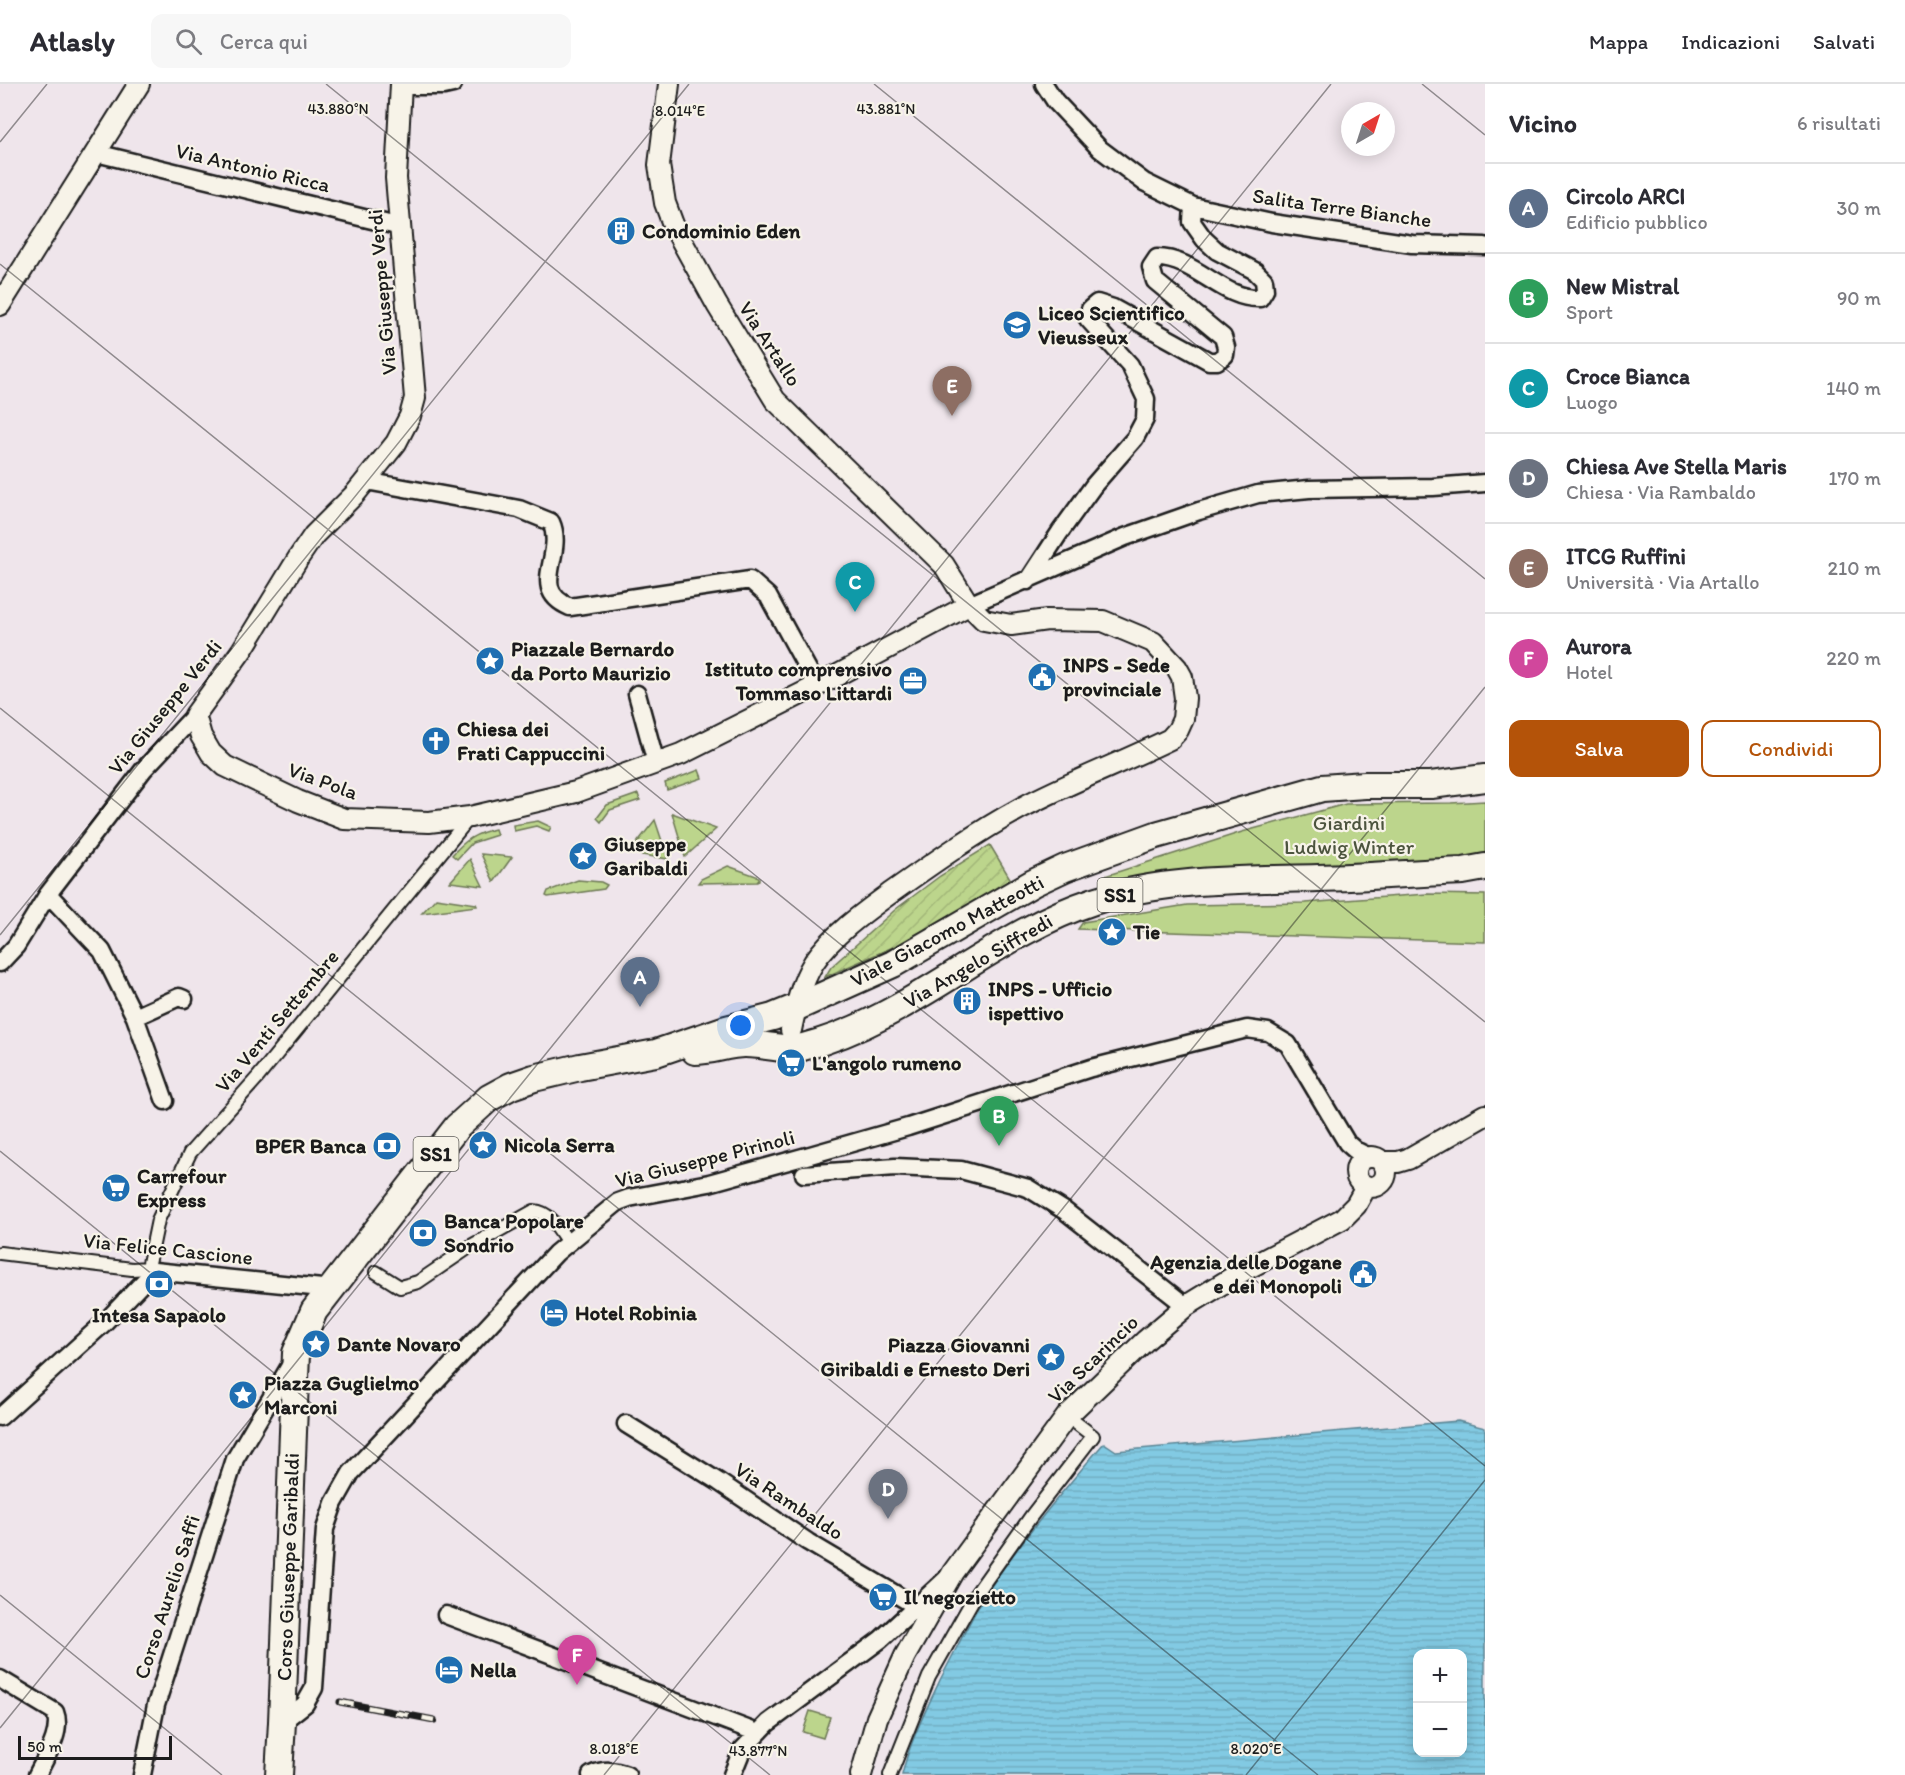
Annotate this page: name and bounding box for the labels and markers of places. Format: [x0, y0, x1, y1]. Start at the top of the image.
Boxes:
building icon: Condominio Eden [605, 215, 637, 247]
place label: Condominio Eden [642, 218, 801, 243]
place label: Liceo Scientifico Vieusseux [1038, 300, 1185, 349]
school or university icon: Liceo Scientifico Vieusseux [1001, 309, 1033, 341]
pin: E [932, 366, 972, 416]
pin: C [836, 562, 874, 612]
place label: Piazzale Bernardo da Porto Maurizio [511, 636, 674, 685]
place icon: Piazzale Bernardo da Porto Maurizio [474, 645, 506, 677]
place label: INPS - Sede provinciale [1062, 652, 1170, 702]
place label: Istituto comprensivo Tommaso Littardi [705, 656, 892, 705]
public building icon: INPS - Sede provinciale [1026, 661, 1058, 693]
office icon: Istituto comprensivo Tommaso Littardi [897, 665, 929, 697]
place label: Chiesa dei Frati Cappuccini [457, 716, 605, 766]
church icon: Chiesa dei Frati Cappuccini [420, 725, 452, 757]
place label: Giuseppe Garibaldi [604, 831, 688, 880]
place icon: Giuseppe Garibaldi [567, 840, 599, 872]
place icon: Tie [1096, 916, 1128, 948]
place label: Tie [1132, 919, 1160, 944]
pin: A [620, 958, 660, 1007]
place label: INPS - Ufficio ispettivo [988, 976, 1112, 1026]
building icon: INPS - Ufficio ispettivo [951, 985, 983, 1017]
supermarket icon: L'angolo rumeno [775, 1047, 807, 1079]
place label: L'angolo rumeno [812, 1050, 962, 1076]
pin: B [980, 1096, 1018, 1146]
place icon: Nicola Serra [467, 1129, 499, 1161]
bank icon: BPER Banca [371, 1130, 403, 1162]
place label: Nicola Serra [504, 1132, 615, 1157]
place label: BPER Banca [255, 1133, 367, 1158]
place label: Carrefour Express [137, 1163, 227, 1213]
supermarket icon: Carrefour Express [100, 1172, 132, 1204]
place label: Banca Popolare Sondrio [444, 1208, 584, 1257]
bank icon: Banca Popolare Sondrio [407, 1217, 439, 1249]
place label: Agenzia delle Dogane e dei Monopoli [1149, 1249, 1342, 1299]
public building icon: Agenzia delle Dogane e dei Monopoli [1347, 1258, 1379, 1290]
bank icon: Intesa Sapaolo [143, 1268, 175, 1300]
hotel icon: Hotel Robinia [538, 1297, 570, 1329]
place label: Hotel Robinia [575, 1300, 698, 1325]
place label: Intesa Sapaolo [92, 1302, 226, 1328]
place icon: Dante Novaro [300, 1328, 332, 1360]
place label: Dante Novaro [337, 1331, 461, 1356]
place label: Piazza Giovanni Giribaldi e Ernesto Deri [821, 1332, 1030, 1381]
place icon: Piazza Giovanni Giribaldi e Ernesto Deri [1035, 1341, 1067, 1373]
place label: Piazza Guglielmo Marconi [264, 1370, 420, 1419]
place icon: Piazza Guglielmo Marconi [227, 1379, 259, 1411]
pin: D [868, 1470, 908, 1519]
supermarket icon: Il negozietto [867, 1581, 899, 1613]
place label: Il negozietto [904, 1584, 1016, 1610]
pin: F [558, 1636, 596, 1685]
hotel icon: Nella [433, 1654, 465, 1686]
place label: Nella [470, 1657, 517, 1682]

